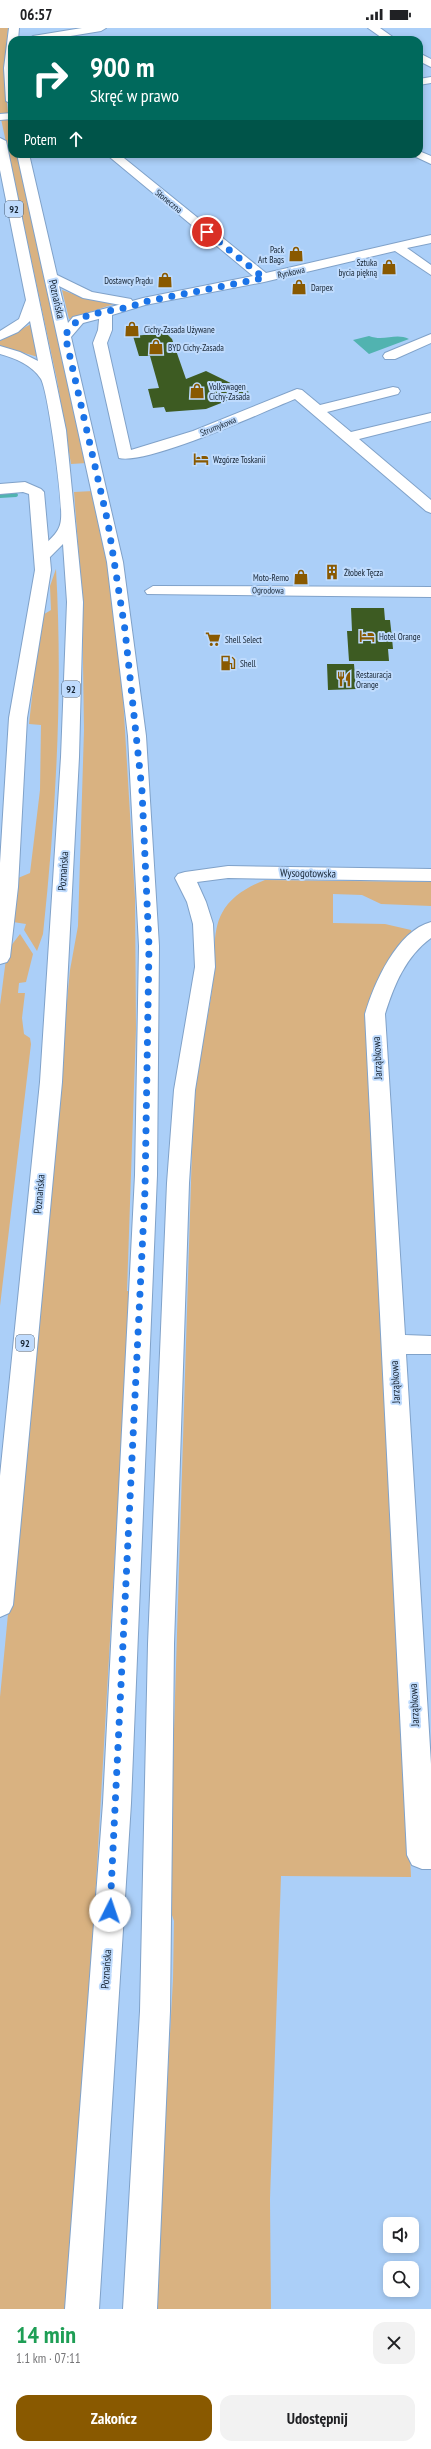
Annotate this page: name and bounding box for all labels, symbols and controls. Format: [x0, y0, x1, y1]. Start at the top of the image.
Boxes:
text: 06:57 [20, 5, 52, 24]
text: 900 m [90, 48, 154, 85]
icon: right [24, 52, 76, 104]
text: Skręć w prawo [90, 84, 179, 107]
icon: ahead [65, 128, 87, 150]
text: Potem [24, 130, 57, 149]
street label: Słoneczna [153, 187, 185, 215]
road number: 92 [5, 201, 23, 217]
pin [190, 215, 224, 249]
icon: arrive [196, 221, 218, 243]
place label: Pack Art Bags [258, 244, 284, 265]
shop icon: Pack Art Bags [287, 245, 305, 263]
place label: Sztuka bycia piękną [339, 257, 377, 278]
shop icon: Sztuka bycia piękną [380, 258, 398, 276]
street label: Rynkowa [276, 264, 306, 280]
shop icon: Dostawcy Prądu [156, 271, 174, 289]
place label: Dostawcy Prądu [104, 275, 153, 286]
street label: Poznańska [46, 278, 68, 320]
shop icon: Darpex [290, 278, 308, 296]
place label: Darpex [311, 282, 333, 293]
shop icon: Cichy-Zasada Używane [123, 320, 141, 338]
place label: Cichy-Zasada Używane [144, 324, 215, 335]
shop icon: BYD Cichy-Zasada [147, 338, 165, 356]
place label: BYD Cichy-Zasada [168, 342, 224, 353]
place label: Volkswagen Cichy-Zasada [208, 381, 250, 402]
shop icon: Volkswagen Cichy-Zasada [188, 382, 206, 400]
street label: Strumykowa [198, 414, 238, 438]
hotel icon: Wzgórze Toskanii [192, 450, 210, 468]
place label: Wzgórze Toskanii [213, 454, 266, 465]
building icon: Żłobek Tęcza [323, 563, 341, 581]
place label: Żłobek Tęcza [344, 567, 384, 578]
shop icon: Moto-Remo [292, 568, 310, 586]
place label: Moto-Remo [253, 572, 289, 583]
street label: Ogrodowa [252, 584, 284, 596]
hotel icon: Hotel Orange [358, 627, 376, 645]
supermarket icon: Shell Select [204, 630, 222, 648]
place label: Hotel Orange [379, 631, 421, 642]
place label: Shell Select [225, 634, 262, 645]
fuel station icon: Shell [219, 654, 237, 672]
place label: Shell [240, 658, 257, 669]
place label: Restauracja Orange [356, 669, 392, 690]
restaurant icon: Restauracja Orange [335, 670, 353, 688]
road number: 92 [62, 681, 80, 697]
street label: Poznańska [55, 851, 71, 891]
street label: Wysogotowska [280, 866, 336, 880]
street label: Jarząbkowa [369, 1036, 385, 1081]
street label: Poznańska [30, 1174, 48, 1214]
road number: 92 [16, 1335, 34, 1351]
street label: Jarząbkowa [387, 1360, 403, 1405]
street label: Jarząbkowa [406, 1683, 422, 1728]
position arrow [89, 1890, 131, 1932]
street label: Poznańska [98, 1949, 114, 1989]
map controls [383, 2217, 419, 2297]
button: sound [383, 2217, 419, 2253]
button: search [383, 2261, 419, 2297]
text: 14 min [16, 2319, 76, 2350]
button: close [373, 2322, 415, 2364]
text: 1.1 km · 07:11 [16, 2350, 81, 2367]
button: Zakończ [16, 2395, 212, 2441]
button: Udostępnij [220, 2395, 415, 2441]

